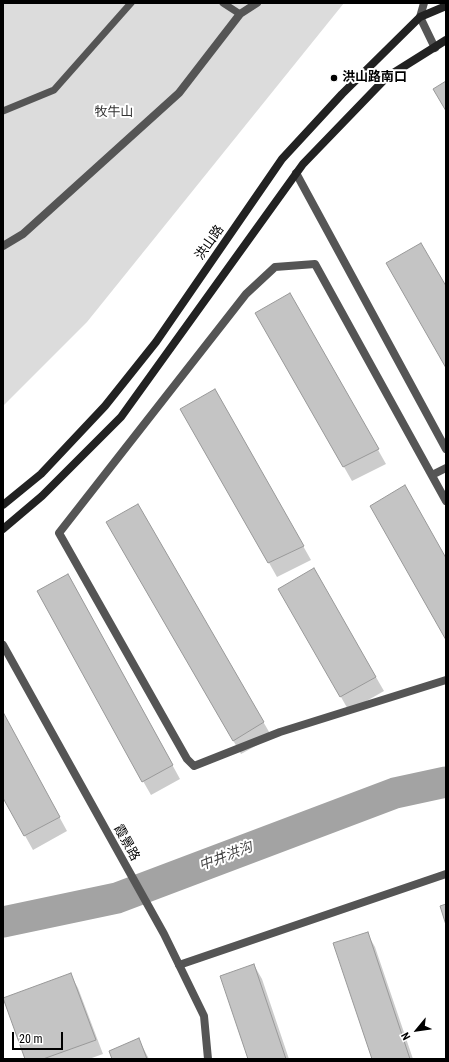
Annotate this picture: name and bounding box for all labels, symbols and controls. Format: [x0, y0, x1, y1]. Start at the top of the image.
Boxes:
place label: 洪山路南口 [342, 70, 407, 86]
marker: 洪山路南口 [329, 73, 339, 83]
park label: 牧牛山 [95, 105, 133, 121]
street label: 洪山路 [192, 223, 228, 263]
street label: 霞景路 [110, 822, 142, 864]
water label: 中井洪沟 [197, 839, 255, 875]
north arrow [397, 1010, 437, 1050]
scale bar [14, 1024, 65, 1050]
text: N [399, 1030, 413, 1042]
text: 20 m [19, 1032, 43, 1046]

